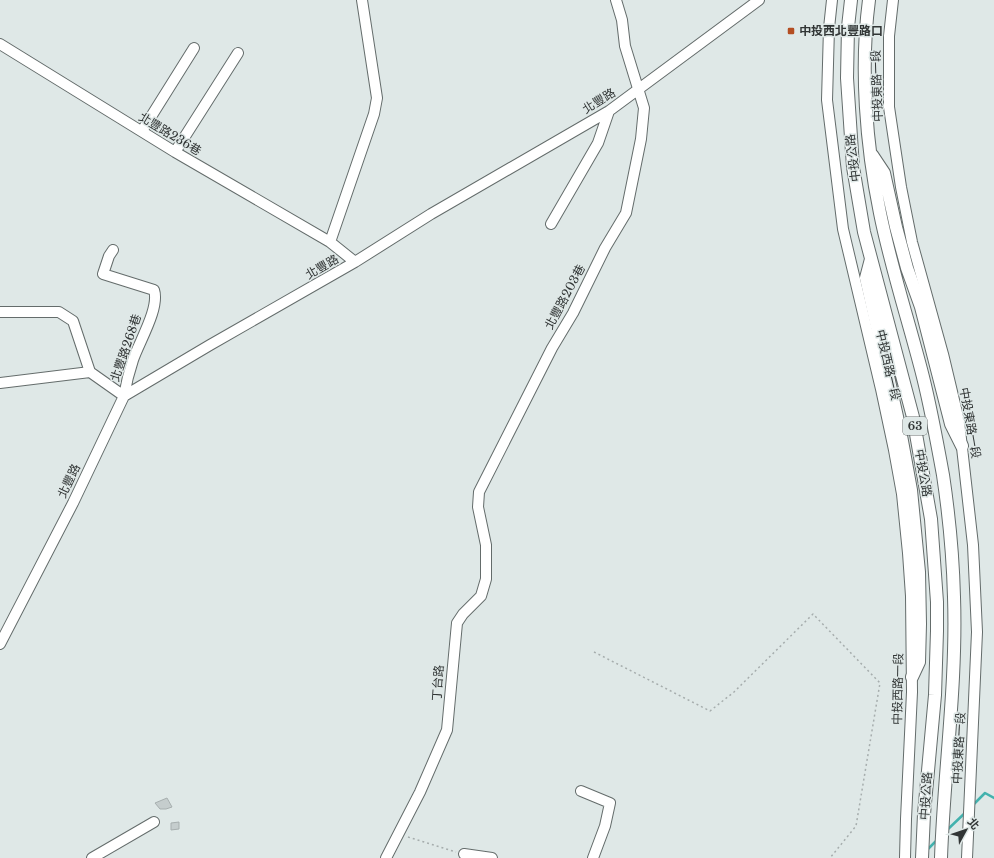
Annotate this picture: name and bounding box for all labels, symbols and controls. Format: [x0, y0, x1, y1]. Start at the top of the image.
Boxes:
place label: 中投西北豐路口 [799, 23, 883, 38]
marker: 中投西北豐路口 [786, 26, 796, 36]
street label: 中投東路一段 [868, 50, 885, 122]
street label: 北豐路 [579, 85, 618, 116]
street label: 北豐路236巷 [136, 109, 204, 158]
street label: 中投公路 [842, 133, 863, 183]
street label: 北豐路 [302, 251, 341, 282]
street label: 北豐路203巷 [541, 262, 588, 332]
street label: 北豐路268巷 [107, 312, 144, 384]
street label: 中投西路一段 [873, 328, 904, 402]
street label: 中投東路一段 [957, 386, 984, 460]
road number: 63 [903, 417, 927, 435]
street label: 中投公路 [912, 448, 935, 498]
street label: 北豐路 [54, 461, 83, 500]
street label: 中投西路一段 [889, 653, 906, 725]
street label: 丁台路 [429, 664, 446, 701]
street label: 中投東路一段 [949, 712, 968, 784]
street label: 中投公路 [916, 771, 935, 820]
north arrow [946, 810, 986, 850]
text: 北 [965, 815, 983, 832]

